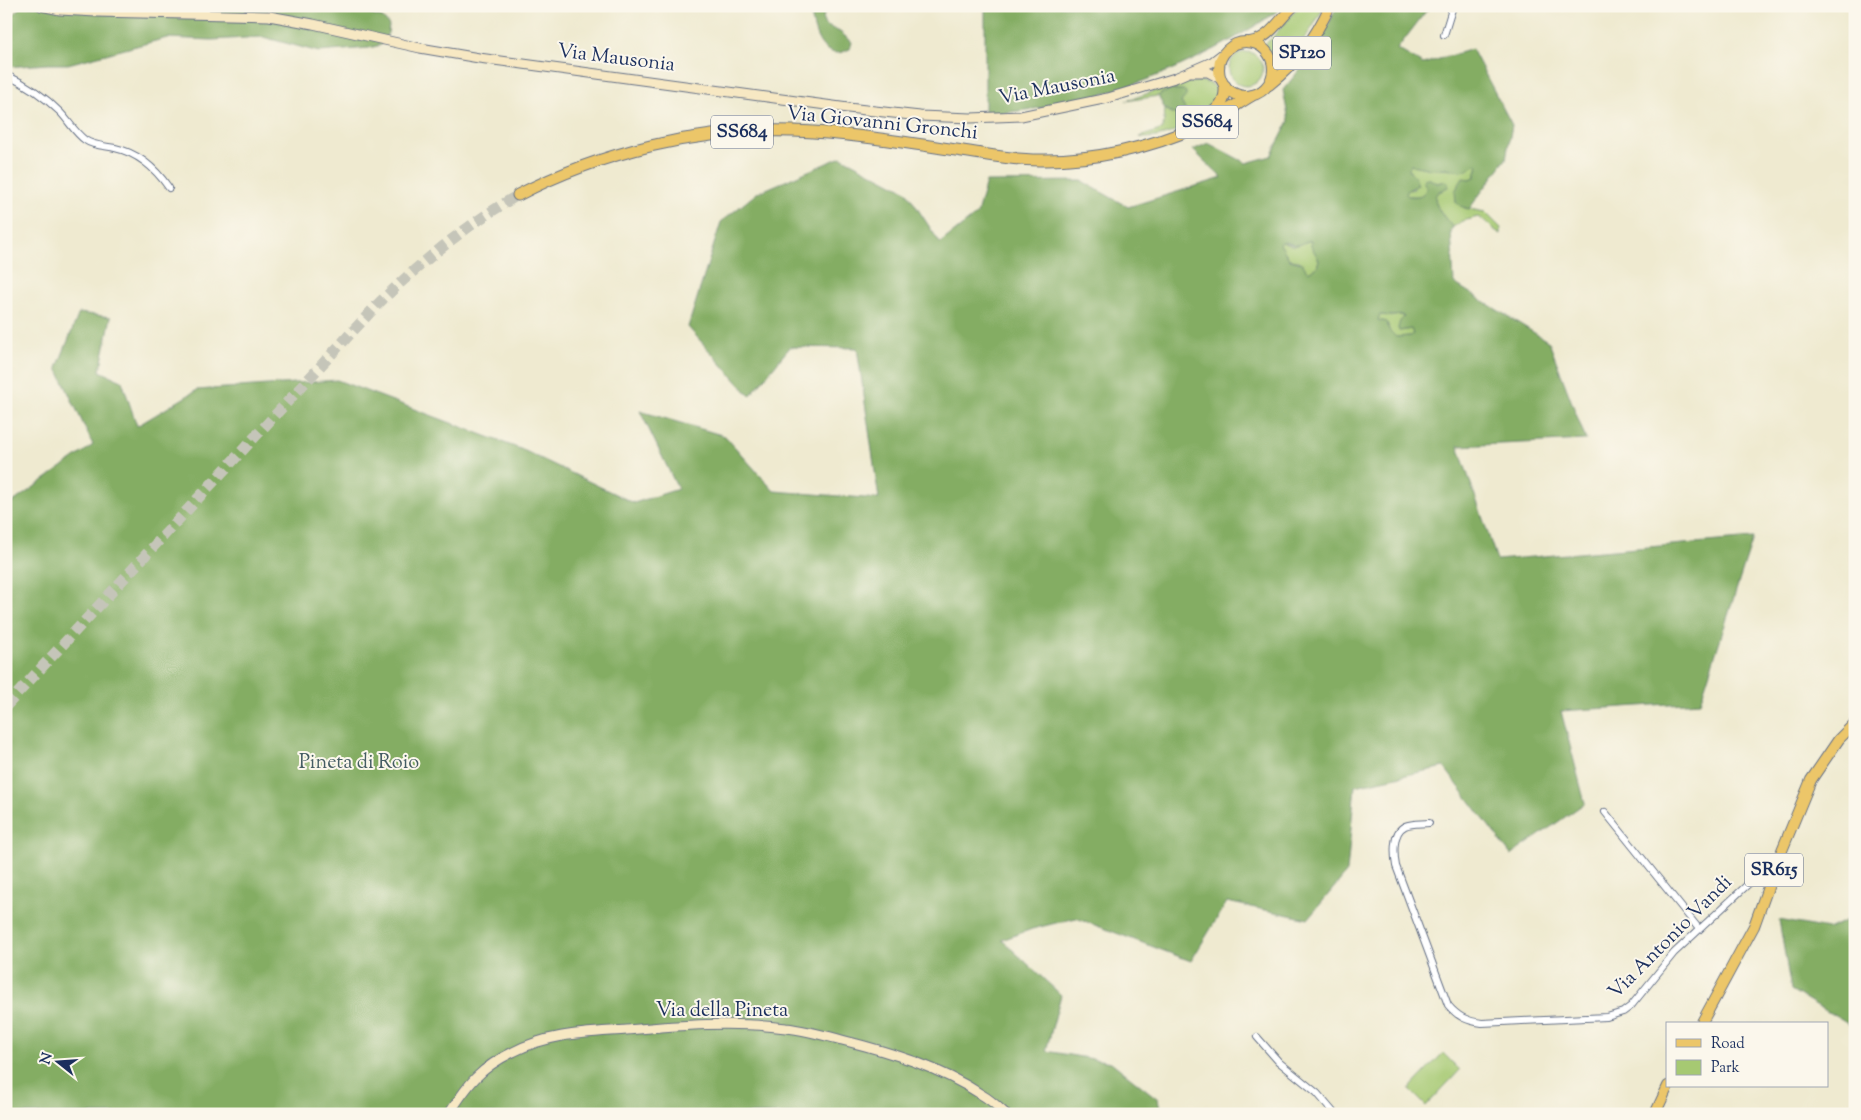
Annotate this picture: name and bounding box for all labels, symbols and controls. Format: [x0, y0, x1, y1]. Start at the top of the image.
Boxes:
road number: SP120 [1273, 36, 1331, 70]
street label: Via Mausonia [555, 37, 677, 81]
street label: Via Mausonia [996, 62, 1118, 114]
street label: Via Giovanni Gronchi [785, 100, 980, 149]
road number: SS684 [1176, 105, 1238, 138]
road number: SS684 [711, 115, 773, 148]
park label: Pineta di Roio [299, 749, 419, 778]
road number: SR615 [1745, 854, 1803, 886]
street label: Via Antonio Vandi [1602, 869, 1740, 1007]
street label: Via della Pineta [656, 997, 788, 1026]
legend [1666, 1022, 1828, 1088]
text: Road [1711, 1034, 1745, 1055]
north arrow [32, 1038, 82, 1088]
text: N [36, 1051, 59, 1067]
text: Park [1711, 1058, 1740, 1079]

